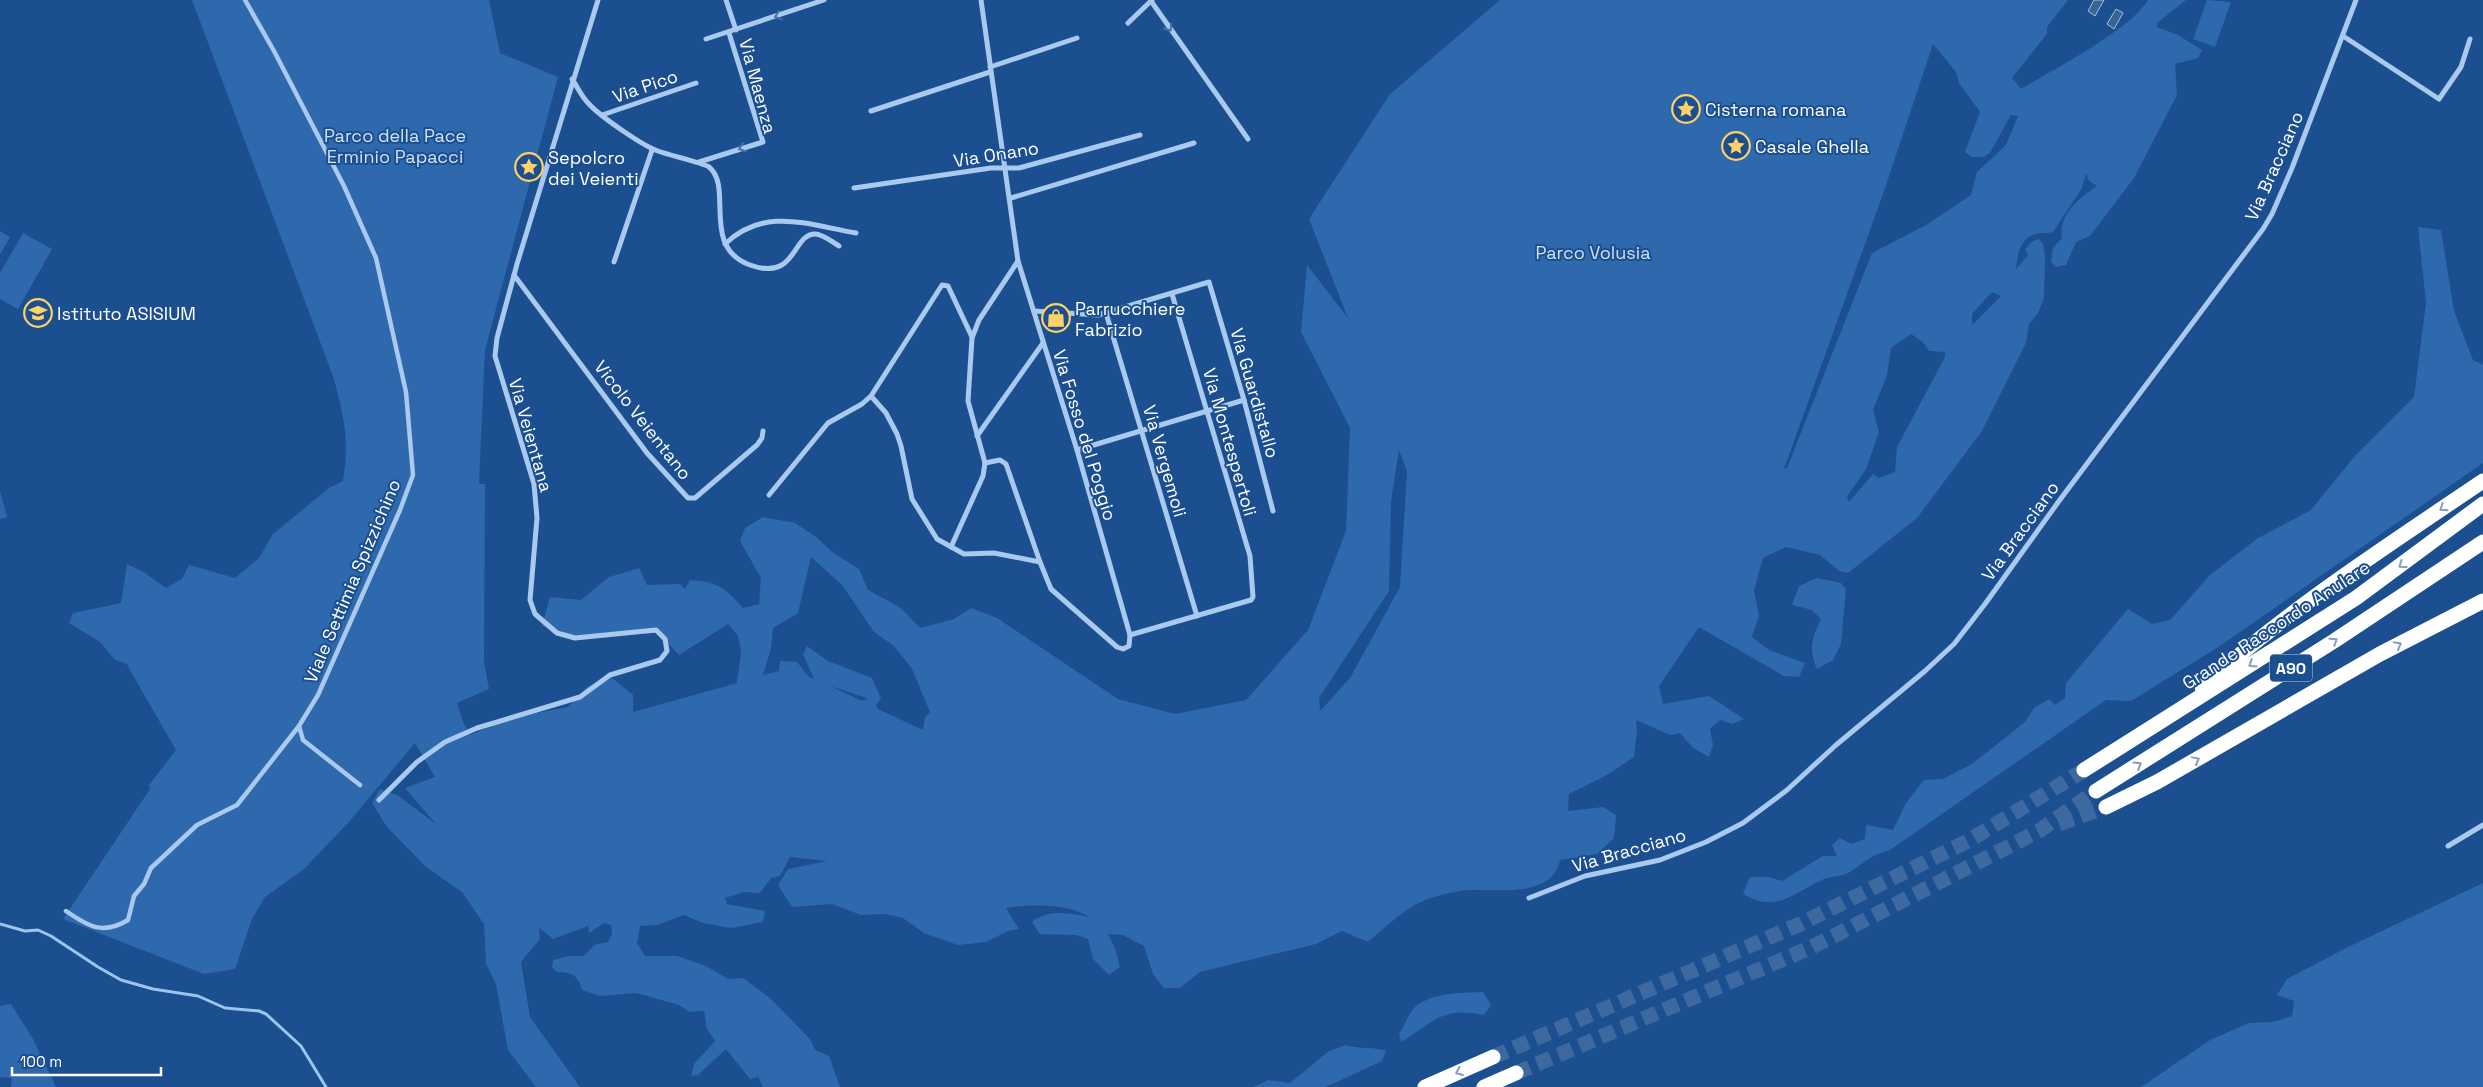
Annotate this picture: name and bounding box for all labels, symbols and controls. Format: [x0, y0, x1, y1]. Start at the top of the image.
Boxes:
one-way arrow [775, 10, 783, 20]
one-way arrow [1163, 22, 1172, 31]
street label: Via Maenza [734, 36, 782, 136]
street label: Via Pico [609, 64, 681, 108]
place icon: Cisterna romana [1671, 94, 1701, 124]
place label: Cisterna romana [1705, 98, 1846, 121]
street label: Via Bracciano [2240, 108, 2308, 224]
park label: Parco della Pace Erminio Papacci [324, 124, 466, 168]
place icon: Casale Ghella [1721, 131, 1751, 161]
place label: Casale Ghella [1755, 135, 1869, 158]
street label: Via Onano [952, 136, 1040, 172]
one-way arrow [739, 143, 747, 153]
place label: Sepolcro dei Veienti [548, 146, 639, 190]
place icon: Sepolcro dei Veienti [514, 152, 544, 182]
park label: Parco Volusia [1536, 241, 1650, 264]
place label: Parrucchiere Fabrizio [1075, 297, 1185, 341]
school or university icon: Istituto ASISIUM [23, 298, 53, 328]
place label: Istituto ASISIUM [57, 302, 196, 325]
shop icon: Parrucchiere Fabrizio [1041, 303, 1071, 333]
street label: Via Guardistallo [1225, 325, 1285, 461]
street label: Via Fosso del Poggio [1048, 347, 1122, 523]
street label: Vicolo Veientano [589, 356, 697, 484]
street label: Via Montespertoli [1198, 365, 1262, 519]
street label: Via Veientana [504, 375, 558, 495]
street label: Via Vergemoli [1138, 402, 1192, 520]
street label: Viale Settimia Spizzichino [299, 476, 405, 686]
street label: Via Bracciano [1976, 477, 2064, 585]
one-way arrow [2439, 502, 2449, 511]
street label: Grande Raccordo Anulare [2178, 556, 2374, 694]
one-way arrow [2399, 559, 2408, 567]
one-way arrow [2328, 638, 2338, 647]
one-way arrow [2392, 641, 2401, 651]
road number: A90 [2270, 654, 2312, 681]
one-way arrow [2248, 658, 2257, 667]
one-way arrow [2190, 756, 2199, 766]
one-way arrow [2132, 762, 2141, 772]
street label: Via Bracciano [1569, 823, 1689, 877]
scale bar [12, 1044, 161, 1076]
text: 100 m [20, 1052, 62, 1071]
one-way arrow [1455, 1066, 1464, 1077]

